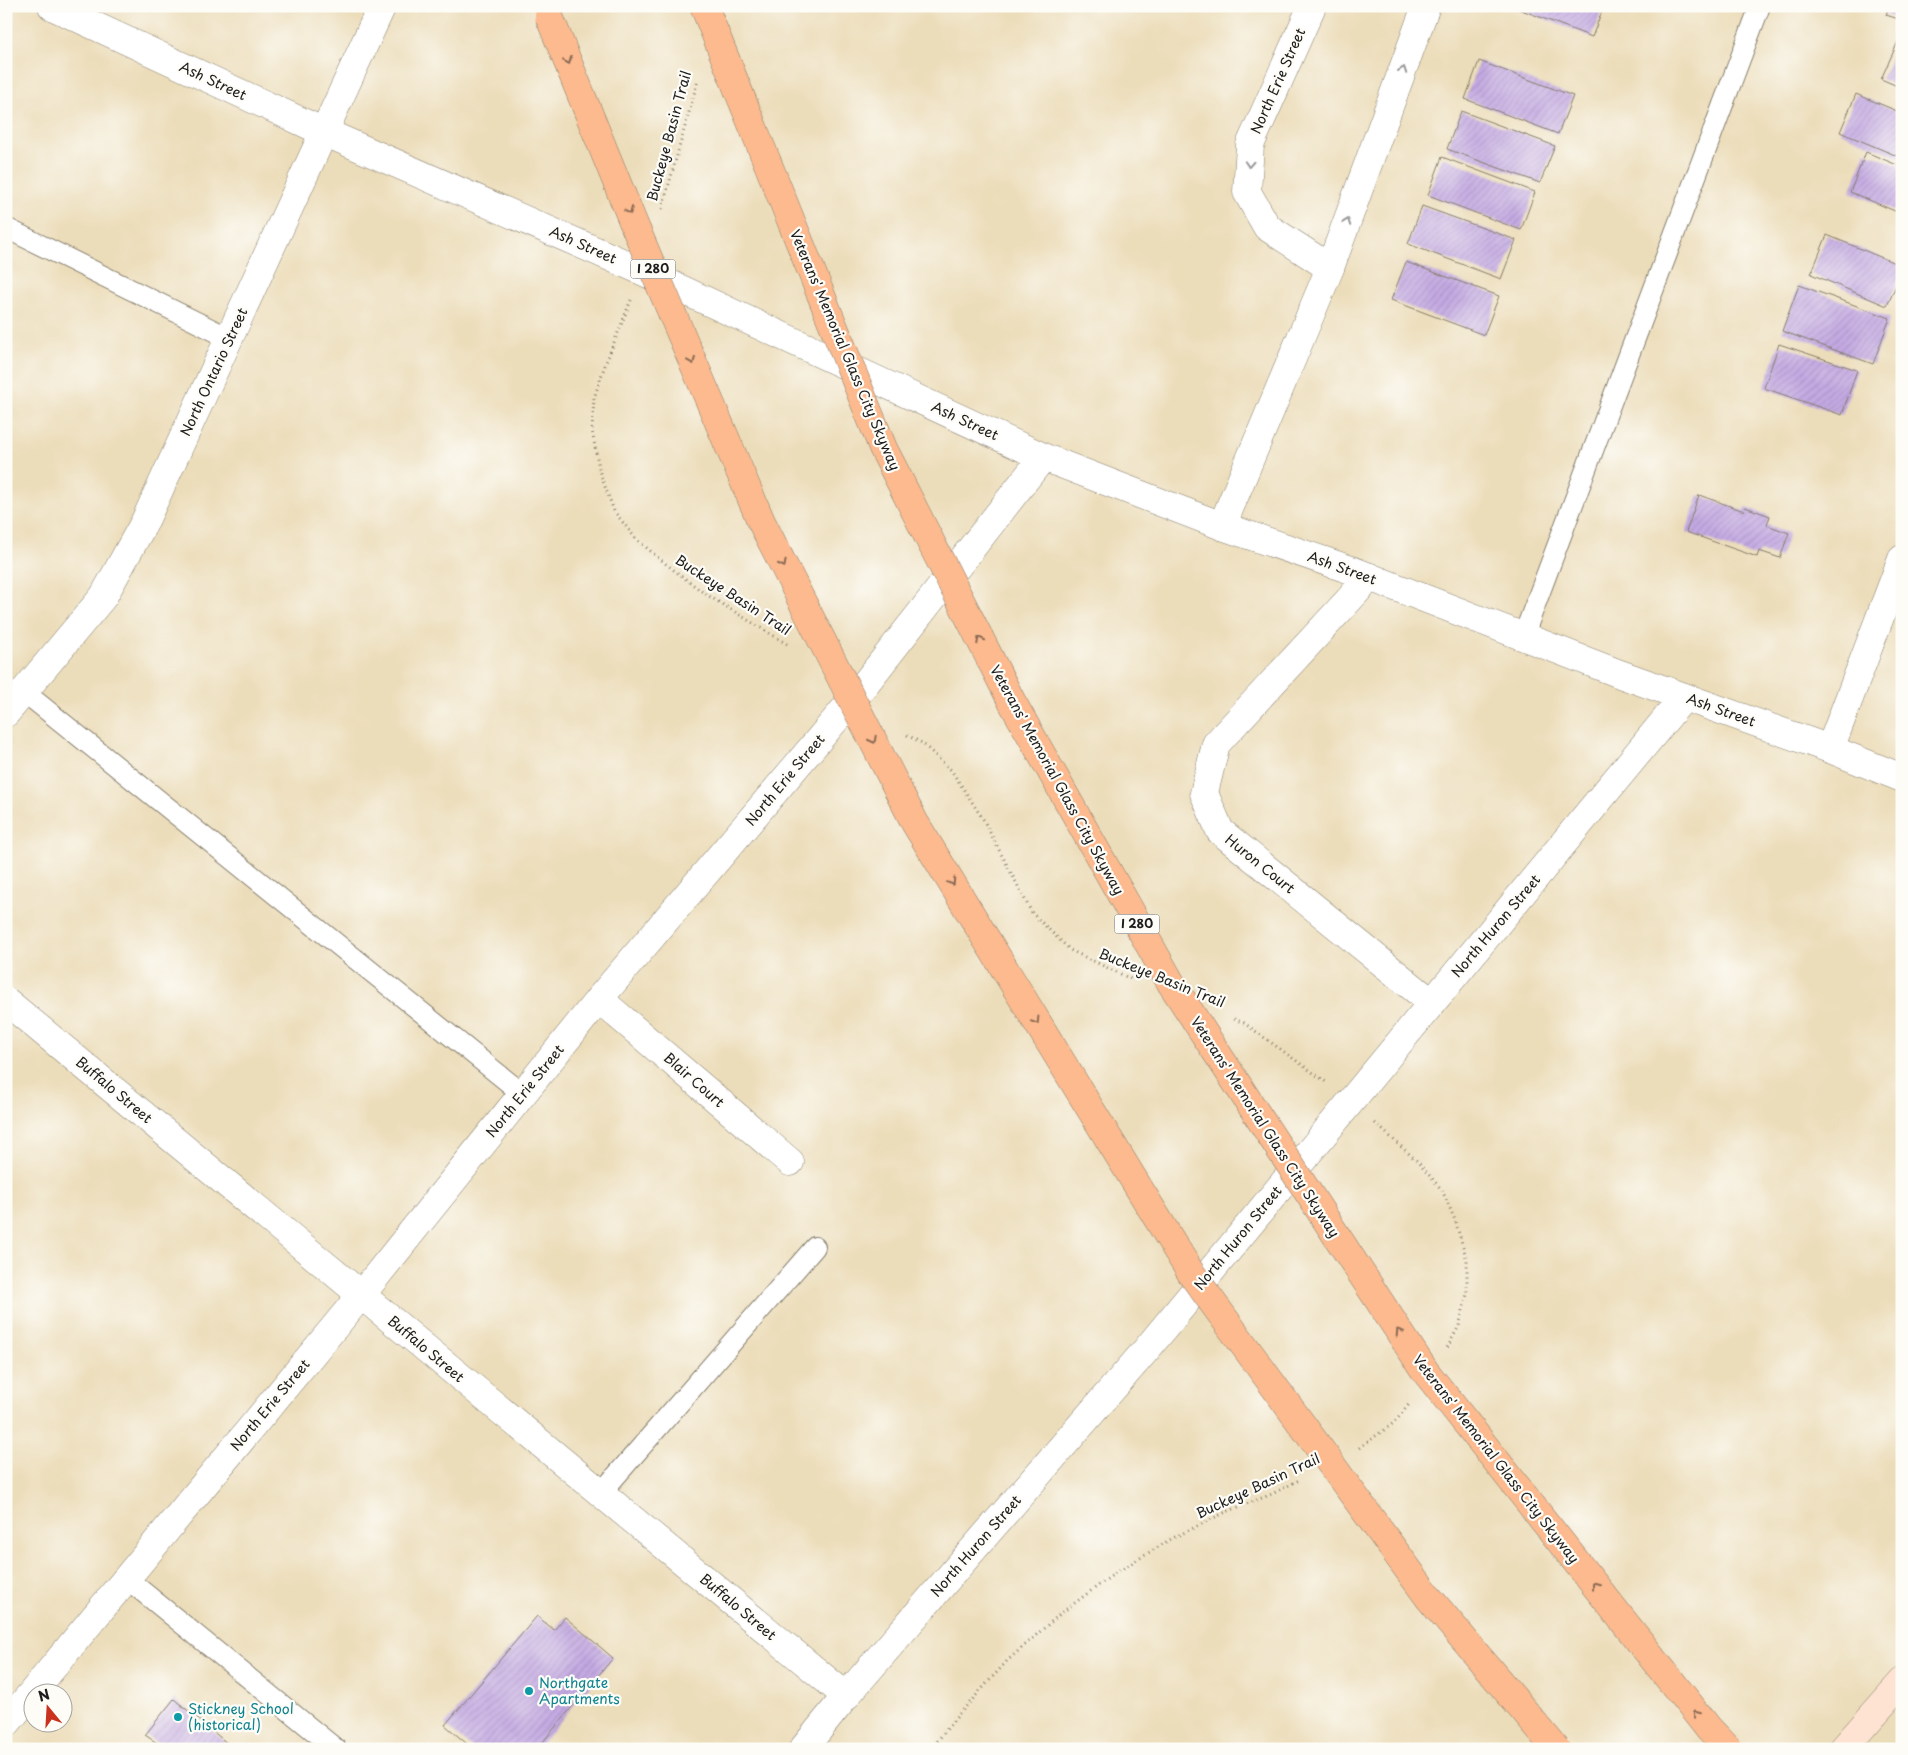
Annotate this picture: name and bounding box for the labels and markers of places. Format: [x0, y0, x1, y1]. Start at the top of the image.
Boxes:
place label: Northgate Apartments [539, 1672, 620, 1709]
marker: Northgate Apartments [523, 1685, 535, 1697]
place label: Stickney School (historical) [188, 1698, 294, 1735]
marker: Stickney School (historical) [172, 1711, 184, 1723]

